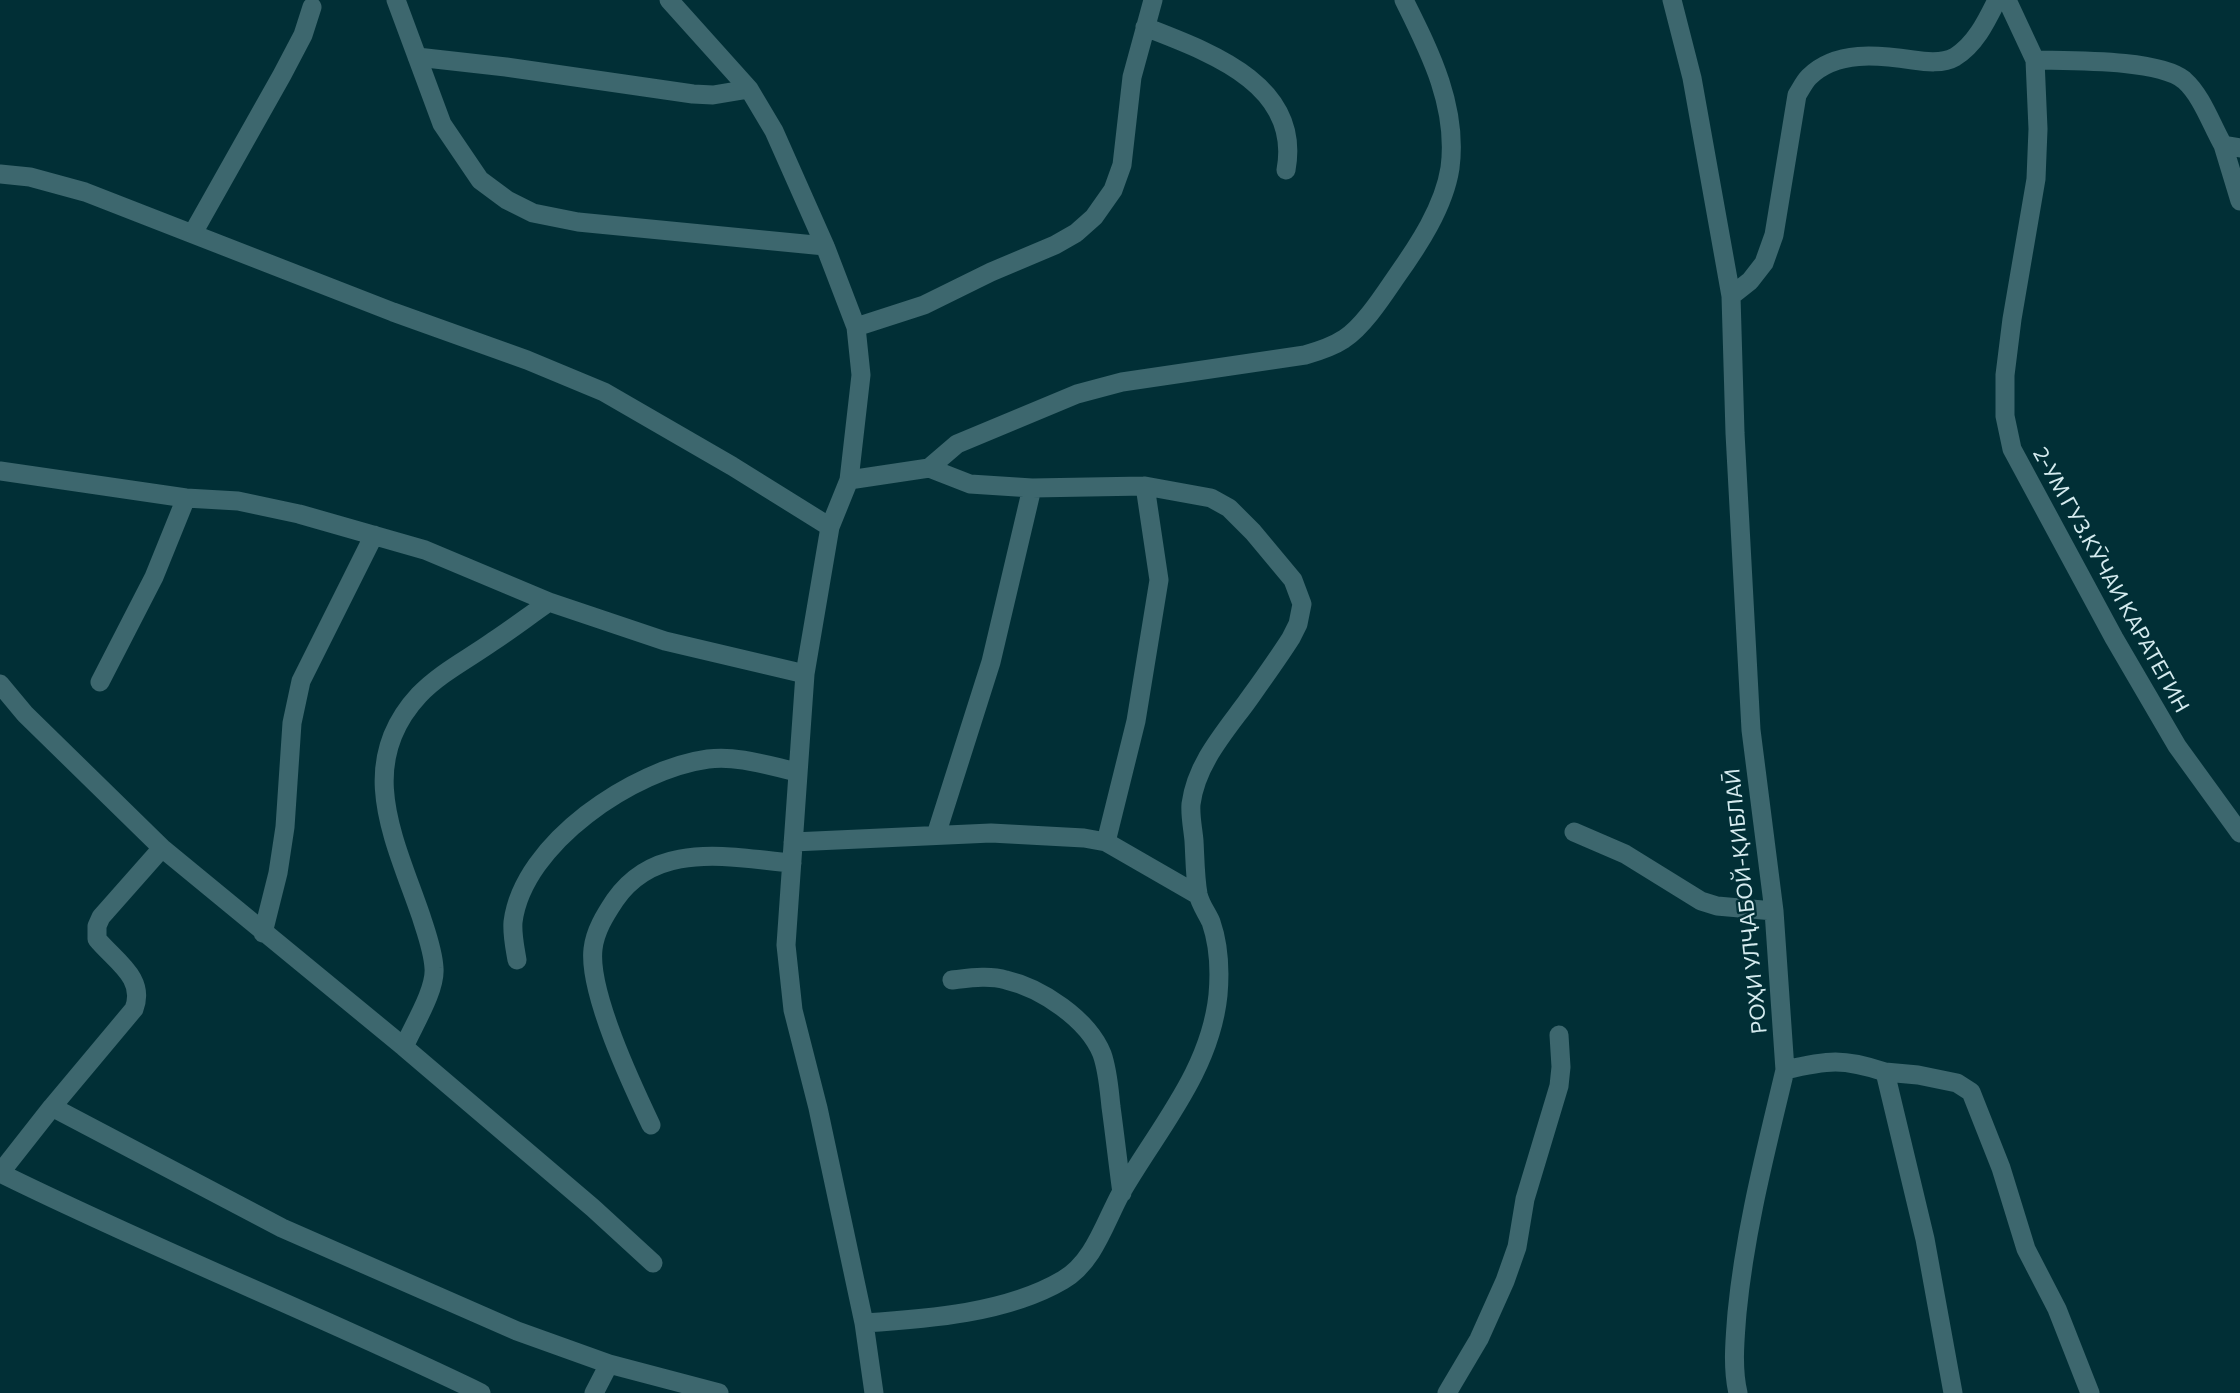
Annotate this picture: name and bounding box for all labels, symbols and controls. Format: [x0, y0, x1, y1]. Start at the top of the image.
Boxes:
street label: 2-УМ ГУЗ.КӮЧАИ КАРАТЕГИН [2027, 443, 2195, 717]
street label: РОҲИ УЛҶАБОЙ-ҚИБЛАӢ [1720, 767, 1772, 1035]

